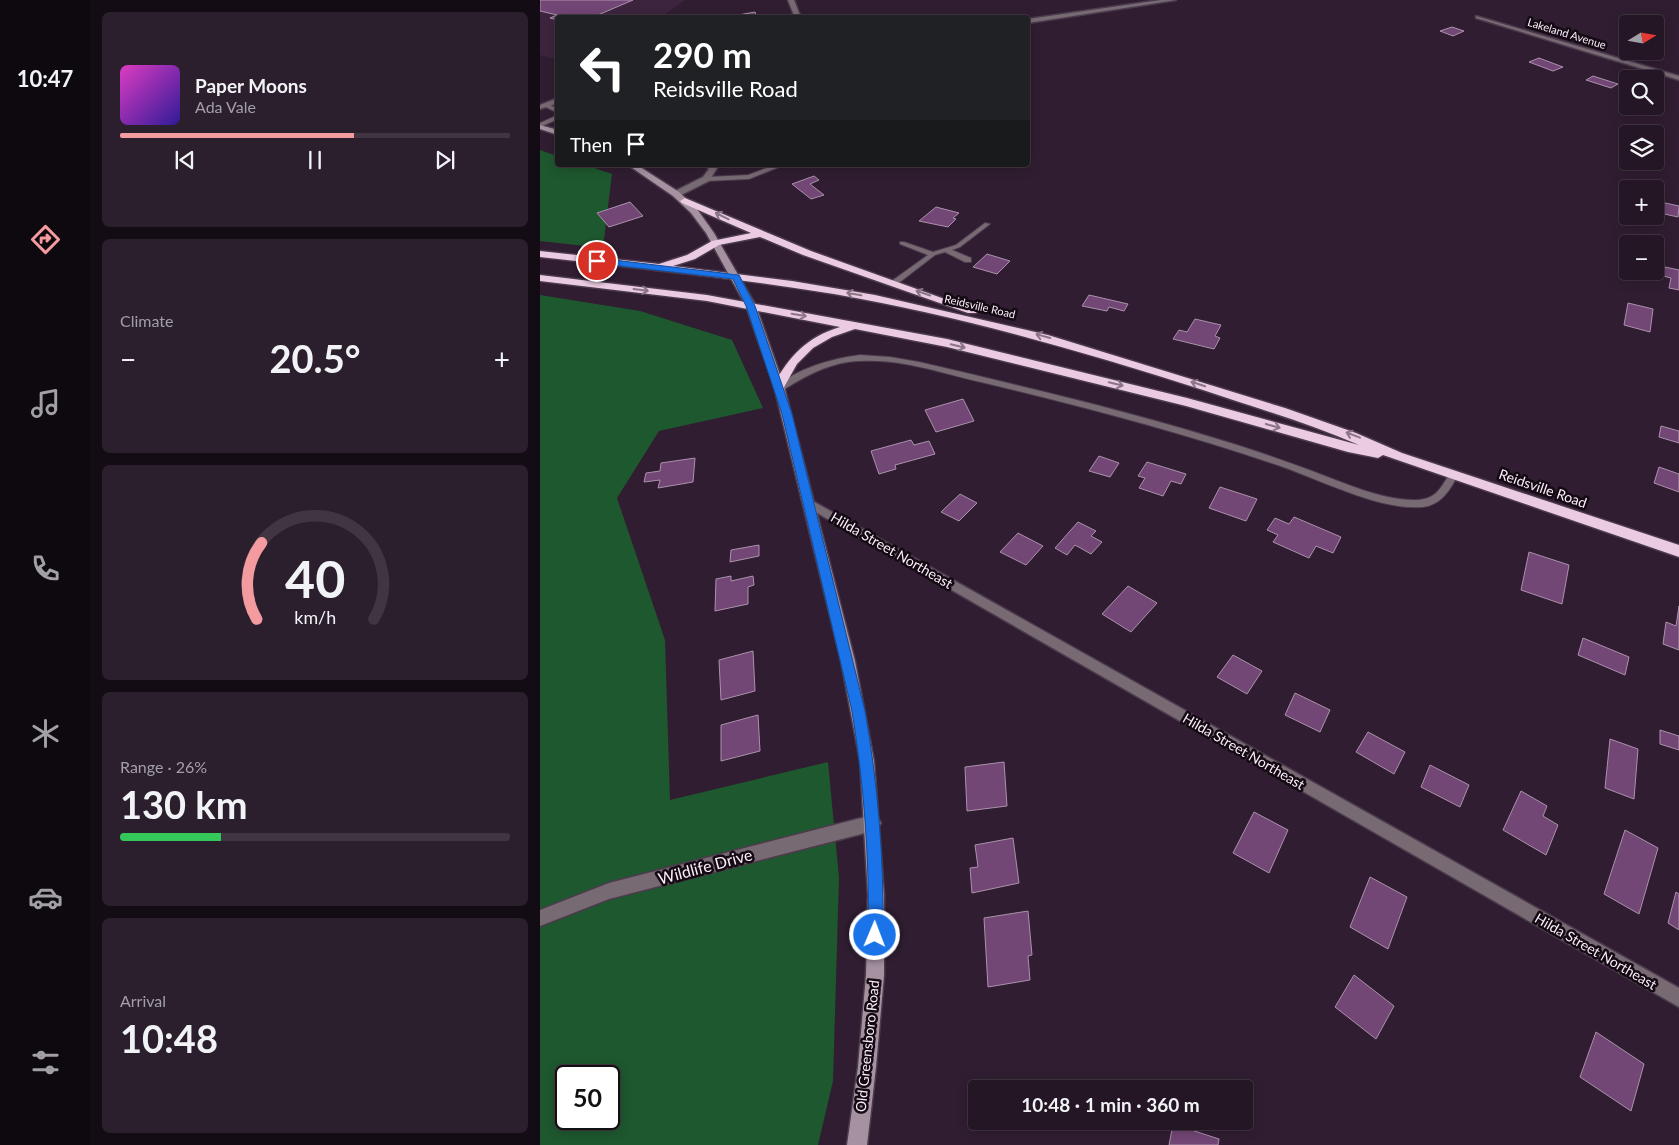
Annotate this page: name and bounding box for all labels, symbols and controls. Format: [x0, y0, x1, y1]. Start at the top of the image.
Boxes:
street label: Lakeland Avenue [1526, 15, 1608, 51]
north arrow [1619, 15, 1664, 60]
map controls [1619, 15, 1664, 280]
text: 290 m [653, 33, 752, 75]
icon: left [570, 35, 635, 100]
text: 10:47 [17, 65, 73, 92]
button: search [1619, 70, 1664, 115]
text: Paper Moons [195, 74, 307, 97]
text: Reidsville Road [653, 75, 798, 102]
text: Ada Vale [195, 97, 256, 116]
button: layers [1619, 125, 1664, 170]
icon: arrive [622, 130, 650, 158]
text: Then [570, 133, 612, 156]
icon: previous [171, 146, 199, 174]
icon: pause [301, 146, 329, 174]
icon: next [431, 146, 459, 174]
button: + [1619, 180, 1664, 225]
one-way arrow [715, 211, 730, 220]
icon: directions [28, 222, 63, 257]
button: − [1619, 235, 1664, 280]
pin [576, 240, 618, 282]
icon: arrive [583, 247, 611, 275]
one-way arrow [632, 285, 648, 295]
one-way arrow [916, 288, 931, 297]
one-way arrow [846, 289, 862, 299]
street label: Reidsville Road [943, 292, 1017, 320]
one-way arrow [790, 310, 806, 320]
text: Climate [120, 311, 173, 330]
one-way arrow [1036, 331, 1052, 340]
text: 20.5° [270, 335, 360, 381]
text: − [120, 342, 136, 376]
text: + [494, 342, 510, 376]
one-way arrow [950, 342, 966, 351]
one-way arrow [1191, 379, 1207, 388]
one-way arrow [1108, 380, 1124, 389]
icon: music [28, 386, 63, 421]
one-way arrow [1265, 422, 1281, 432]
one-way arrow [1345, 430, 1360, 439]
street label: Reidsville Road [1497, 465, 1589, 511]
street label: Hilda Street Northeast [828, 508, 956, 592]
text: 40 [285, 547, 345, 609]
icon: phone [28, 551, 63, 586]
text: km/h [294, 606, 336, 628]
street label: Hilda Street Northeast [1180, 709, 1308, 793]
icon: climate [28, 716, 63, 751]
text: Range · 26% [120, 757, 207, 776]
text: 130 km [120, 781, 248, 827]
street label: Wildlife Drive [656, 844, 754, 888]
icon: car [28, 880, 63, 915]
position arrow [848, 908, 900, 960]
street label: Hilda Street Northeast [1532, 909, 1660, 993]
street label: Old Greensboro Road [852, 979, 882, 1113]
text: Arrival [120, 991, 166, 1010]
text: 10:48 [120, 1015, 218, 1061]
icon: filters [28, 1045, 63, 1080]
speed limit sign: 50 [555, 1065, 620, 1130]
text: 10:48 · 1 min · 360 m [1021, 1093, 1200, 1116]

